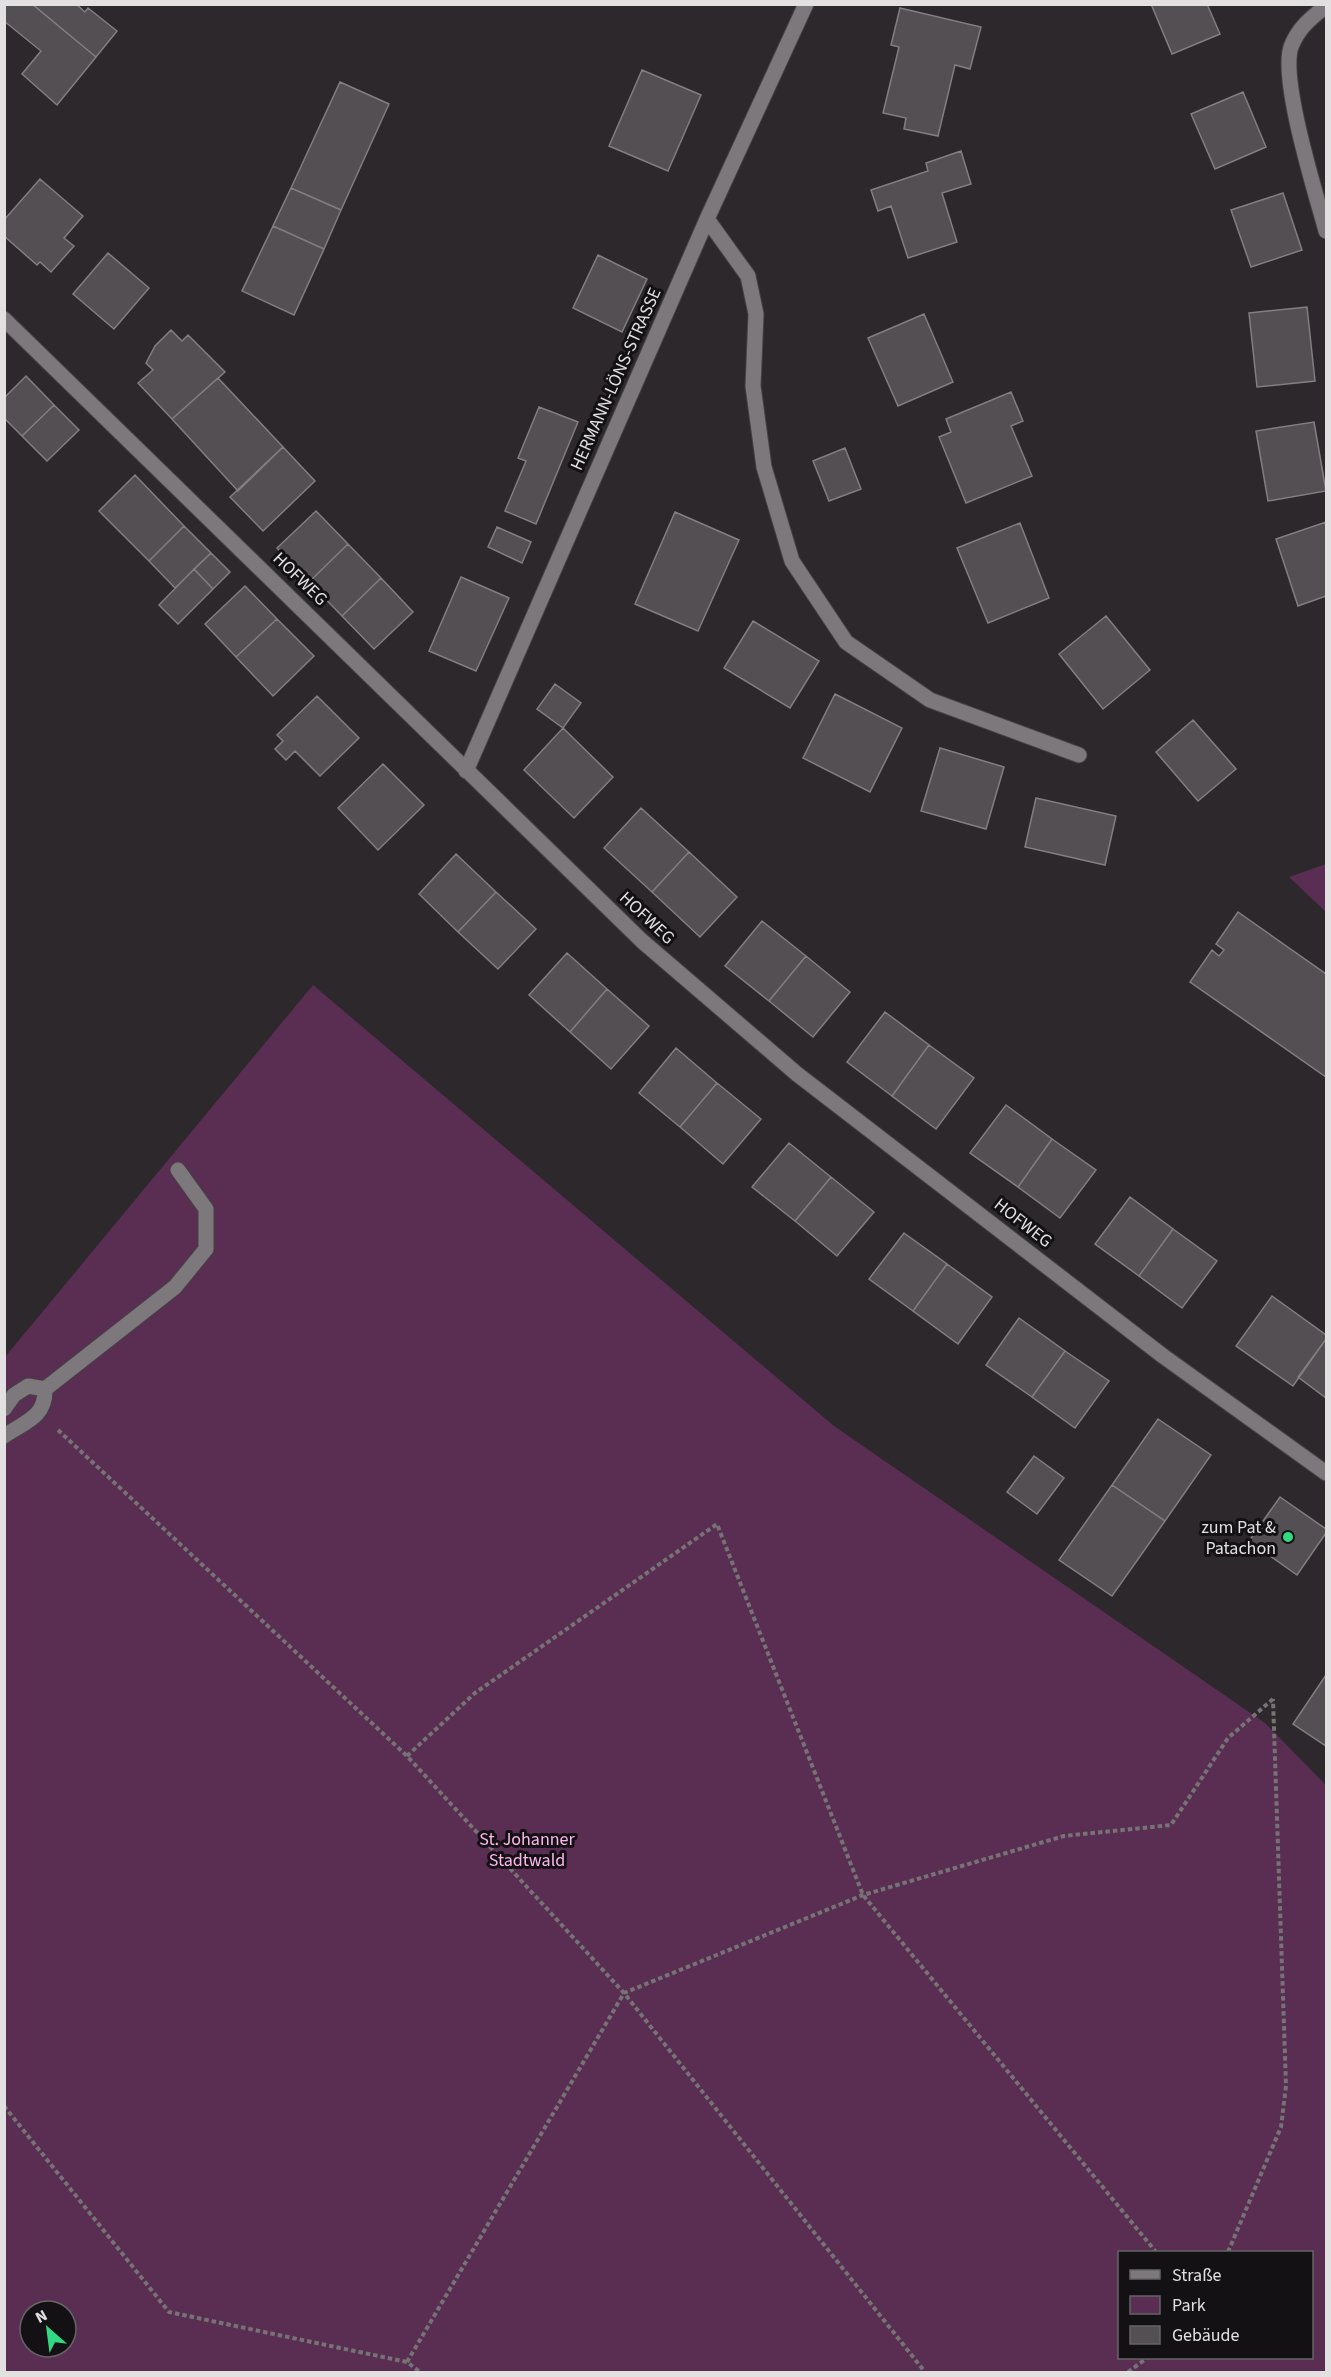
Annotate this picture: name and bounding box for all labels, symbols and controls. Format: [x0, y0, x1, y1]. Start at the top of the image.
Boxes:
street label: HERMANN-LÖNS-STRASSE [564, 284, 668, 474]
street label: HOFWEG [267, 547, 333, 611]
street label: HOFWEG [614, 886, 680, 950]
street label: HOFWEG [989, 1192, 1057, 1254]
place label: zum Pat & Patachon [1201, 1515, 1276, 1561]
marker: zum Pat & Patachon [1281, 1530, 1295, 1544]
park label: St. Johanner Stadtwald [479, 1827, 576, 1873]
legend [1118, 2251, 1313, 2359]
text: Straße [1172, 2263, 1222, 2288]
text: Park [1172, 2293, 1206, 2318]
north arrow [18, 2299, 78, 2359]
text: N [32, 2304, 51, 2329]
text: Gebäude [1172, 2323, 1240, 2348]

